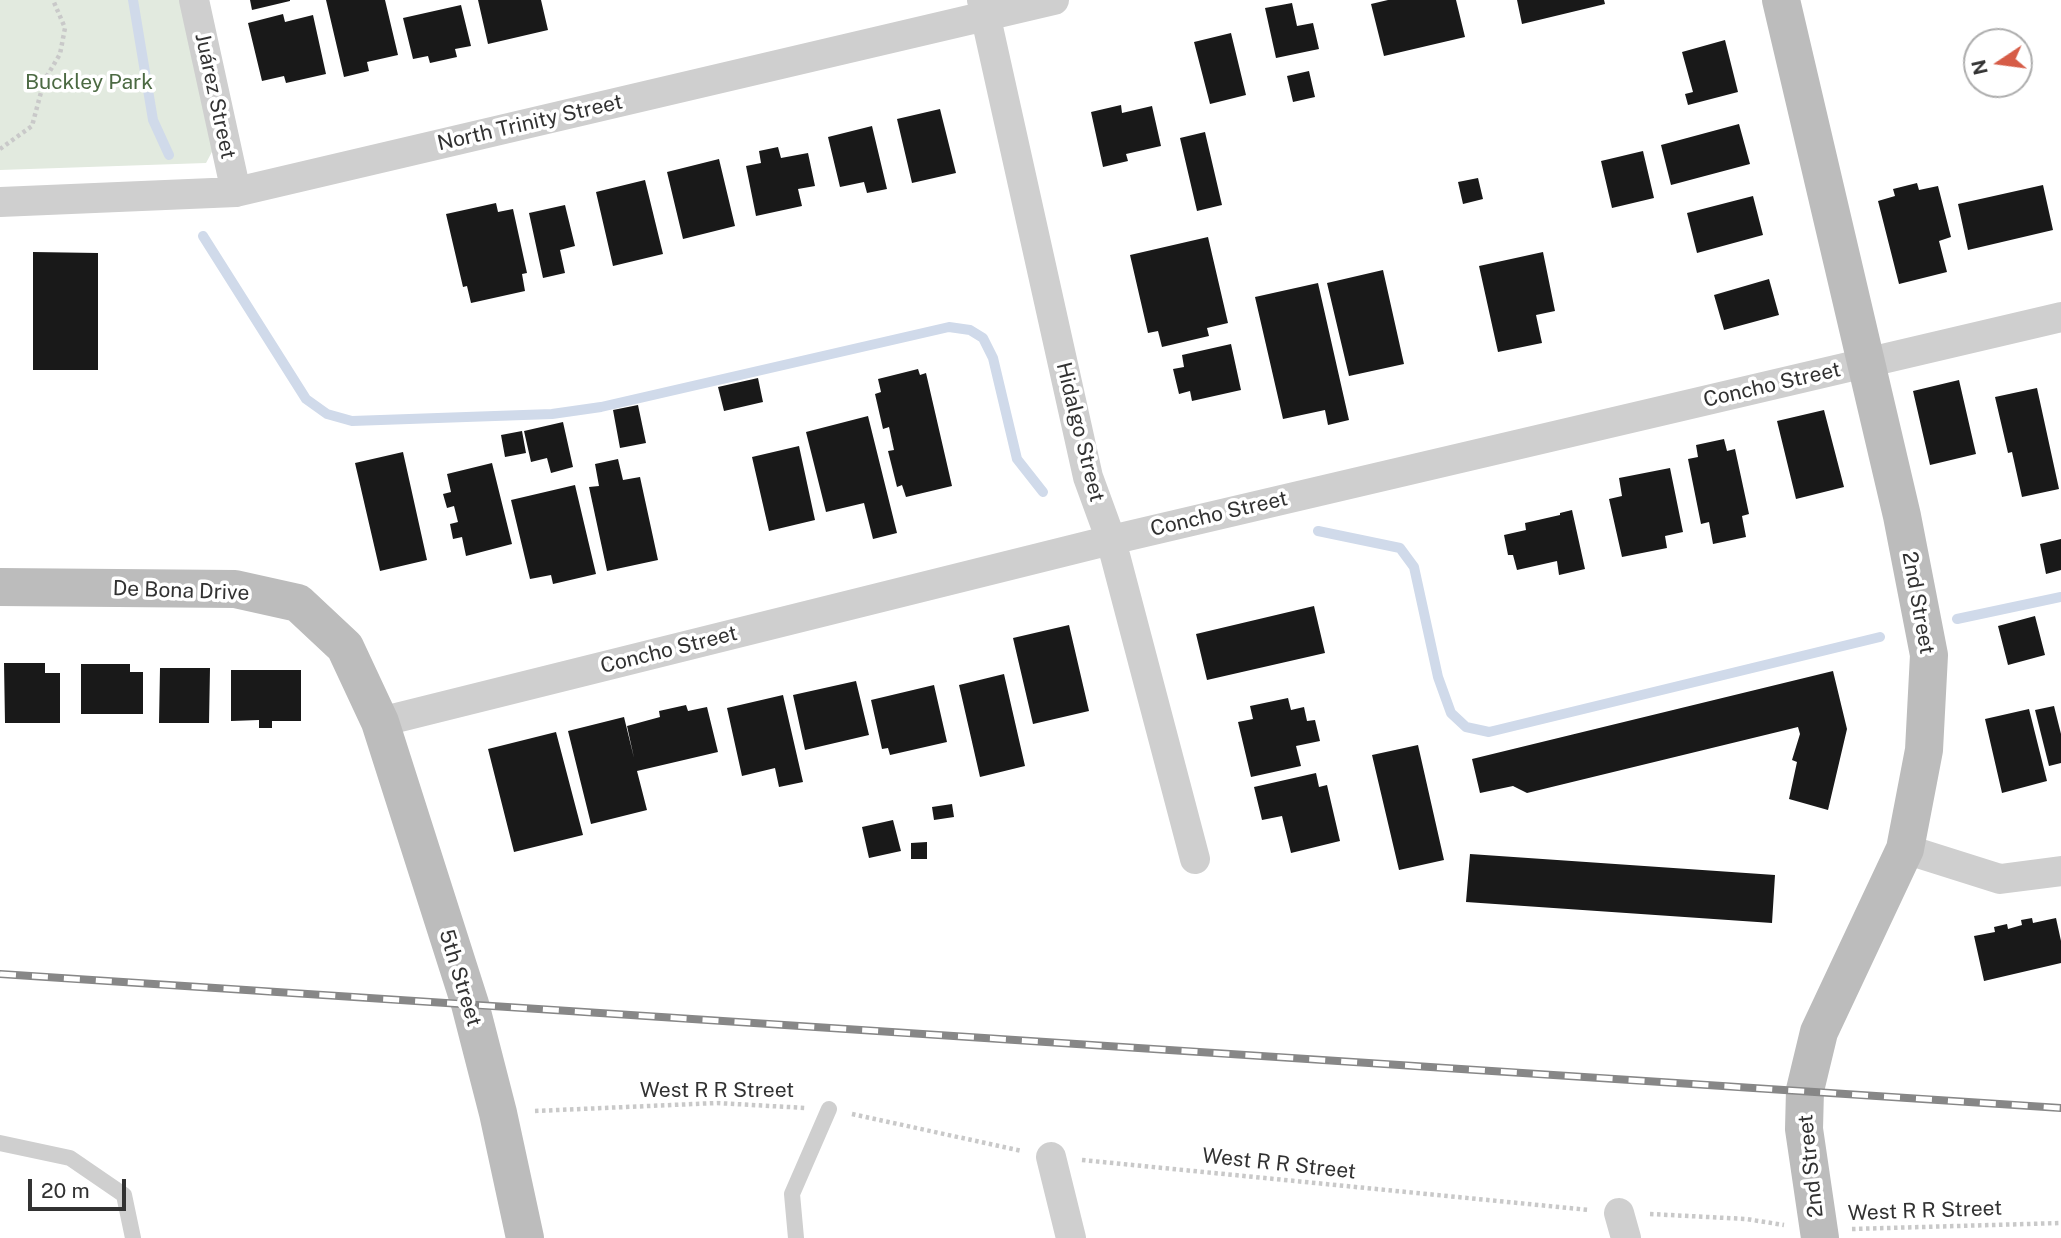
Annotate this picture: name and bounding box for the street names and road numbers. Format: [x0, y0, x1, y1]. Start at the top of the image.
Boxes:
street label: Juárez Street [189, 31, 241, 161]
street label: North Trinity Street [435, 89, 625, 157]
street label: Concho Street [1701, 357, 1843, 413]
street label: Hidalgo Street [1050, 360, 1110, 504]
street label: Concho Street [1148, 486, 1290, 542]
street label: 2nd Street [1897, 550, 1939, 656]
street label: De Bona Drive [112, 576, 250, 606]
street label: Concho Street [598, 621, 740, 679]
street label: 5th Street [433, 926, 487, 1030]
street label: West R R Street [640, 1078, 794, 1104]
street label: 2nd Street [1793, 1113, 1829, 1219]
street label: West R R Street [1201, 1143, 1357, 1185]
street label: West R R Street [1847, 1196, 2003, 1226]

